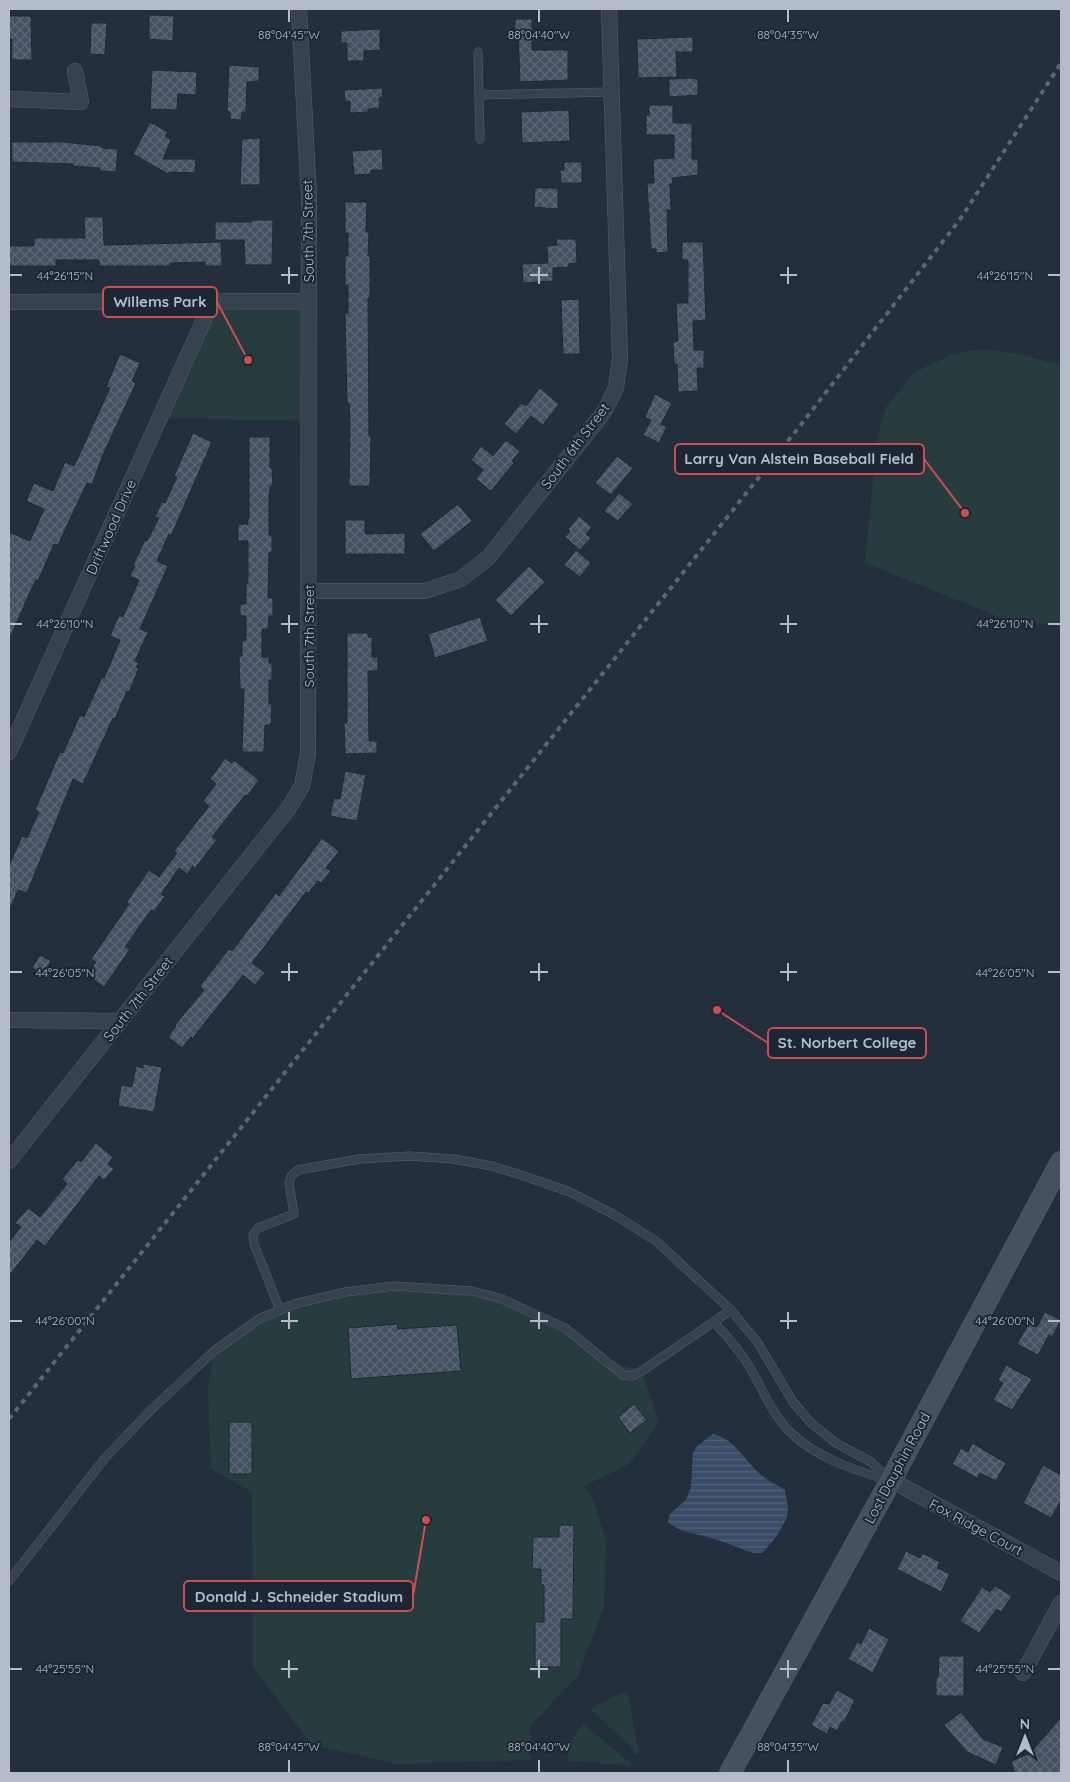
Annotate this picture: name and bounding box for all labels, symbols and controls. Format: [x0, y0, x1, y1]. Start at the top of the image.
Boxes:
text: 88°04'45"W [258, 27, 320, 42]
text: 88°04'40"W [508, 27, 571, 42]
text: 88°04'35"W [757, 27, 819, 42]
street label: South 7th Street [298, 179, 318, 283]
text: 44°26'15"N [37, 268, 93, 283]
text: 44°26'15"N [977, 268, 1033, 283]
callout: Willems Park [103, 287, 217, 317]
text: Willems Park [113, 292, 207, 311]
street label: South 6th Street [537, 399, 613, 493]
callout: Larry Van Alstein Baseball Field [675, 444, 924, 474]
text: Larry Van Alstein Baseball Field [684, 449, 914, 468]
street label: Driftwood Drive [82, 477, 140, 577]
street label: South 7th Street [300, 584, 318, 687]
text: 44°26'10"N [37, 616, 93, 631]
text: 44°26'10"N [977, 616, 1033, 631]
street label: South 7th Street [99, 953, 177, 1045]
text: 44°26'05"N [35, 965, 95, 980]
text: 44°26'05"N [975, 965, 1035, 980]
callout: St. Norbert College [768, 1028, 926, 1058]
text: St. Norbert College [778, 1033, 916, 1052]
text: 44°26'00"N [35, 1313, 95, 1328]
text: 44°26'00"N [975, 1313, 1035, 1328]
street label: Lost Dauphin Road [860, 1409, 934, 1527]
street label: Fox Ridge Court [926, 1495, 1026, 1559]
callout: Donald J. Schneider Stadium [184, 1581, 413, 1611]
text: Donald J. Schneider Stadium [195, 1587, 403, 1606]
text: 44°25'55"N [36, 1661, 94, 1676]
text: 44°25'55"N [976, 1661, 1034, 1676]
north arrow [1000, 1712, 1050, 1762]
text: N [1020, 1715, 1030, 1733]
text: 88°04'45"W [258, 1739, 320, 1754]
text: 88°04'40"W [508, 1739, 571, 1754]
text: 88°04'35"W [757, 1739, 819, 1754]

